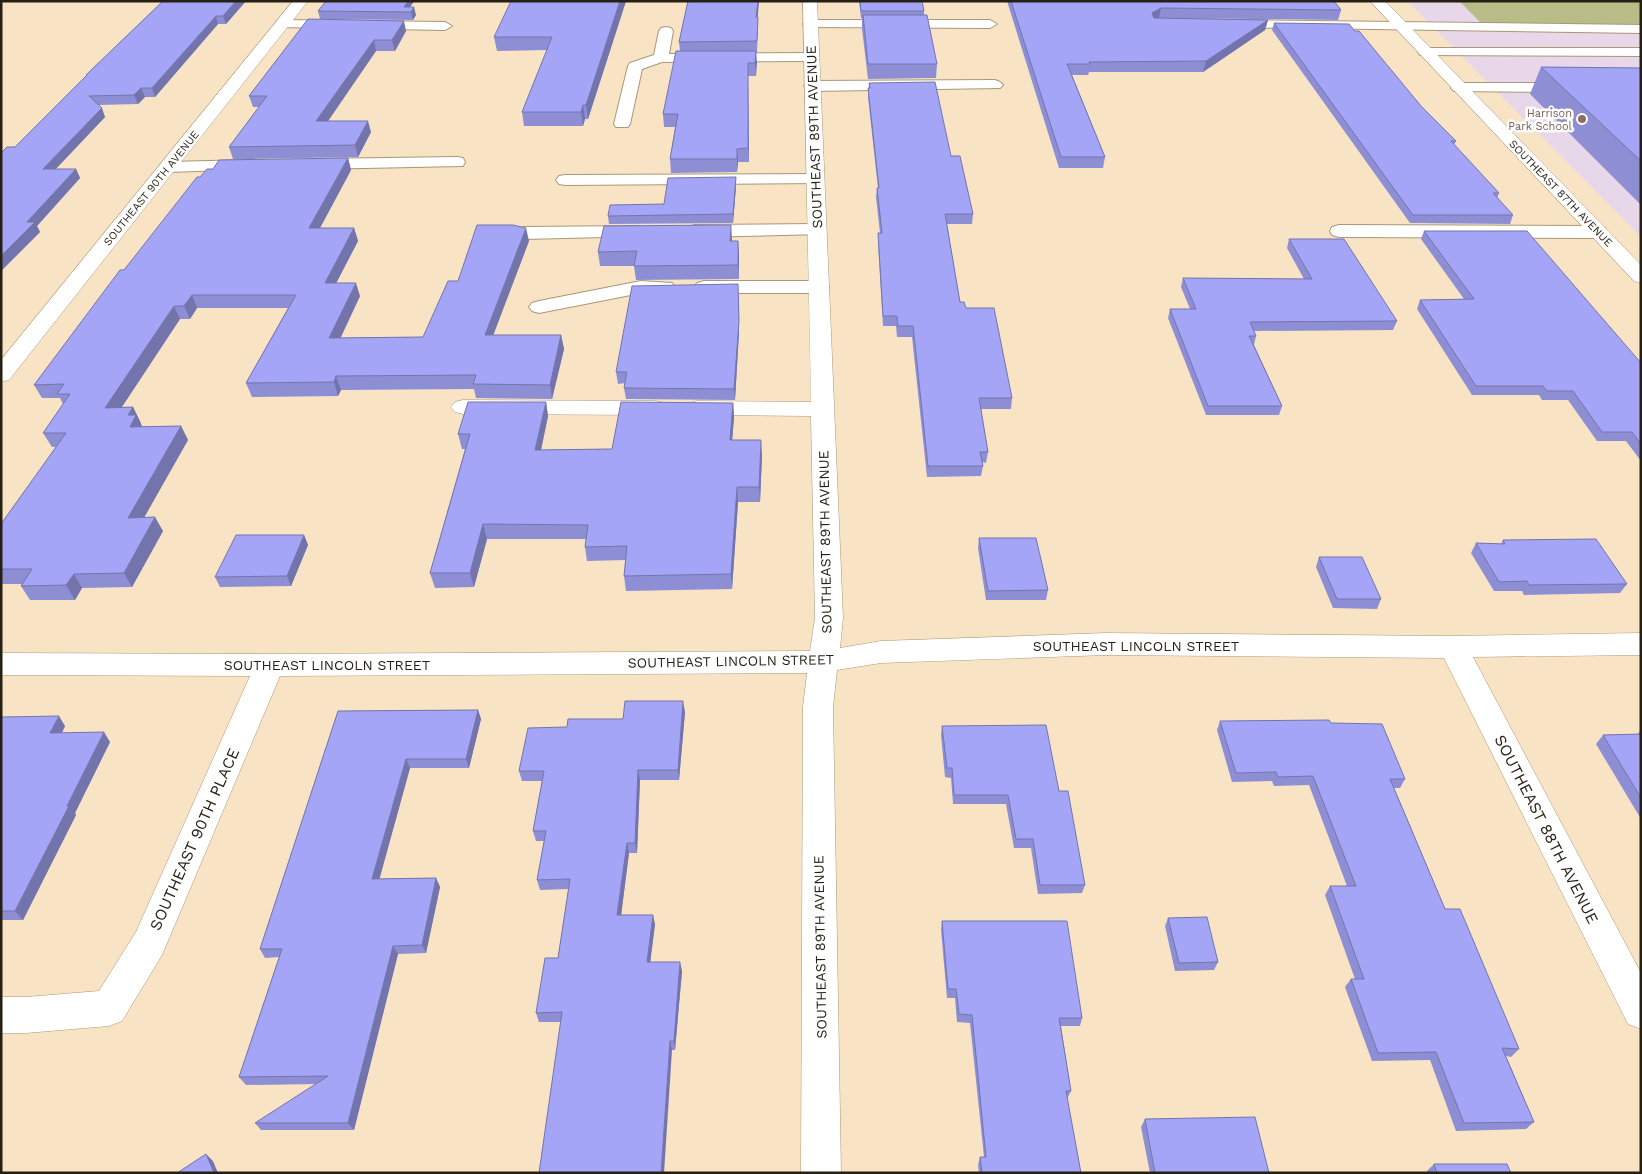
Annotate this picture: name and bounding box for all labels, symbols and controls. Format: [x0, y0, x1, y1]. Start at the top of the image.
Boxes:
street label: SOUTHEAST 89TH AVENUE [803, 45, 825, 229]
place label: Harrison Park School [1508, 107, 1573, 133]
marker: Harrison Park School [1576, 113, 1588, 125]
street label: SOUTHEAST 90TH AVENUE [101, 128, 202, 248]
street label: SOUTHEAST 87TH AVENUE [1506, 137, 1615, 249]
street label: SOUTHEAST 89TH AVENUE [815, 450, 835, 634]
street label: SOUTHEAST LINCOLN STREET [1033, 638, 1240, 654]
street label: SOUTHEAST LINCOLN STREET [628, 651, 835, 671]
street label: SOUTHEAST LINCOLN STREET [224, 657, 431, 673]
street label: SOUTHEAST 88TH AVENUE [1491, 732, 1603, 927]
street label: SOUTHEAST 90TH PLACE [146, 745, 243, 933]
street label: SOUTHEAST 89TH AVENUE [810, 855, 830, 1039]

